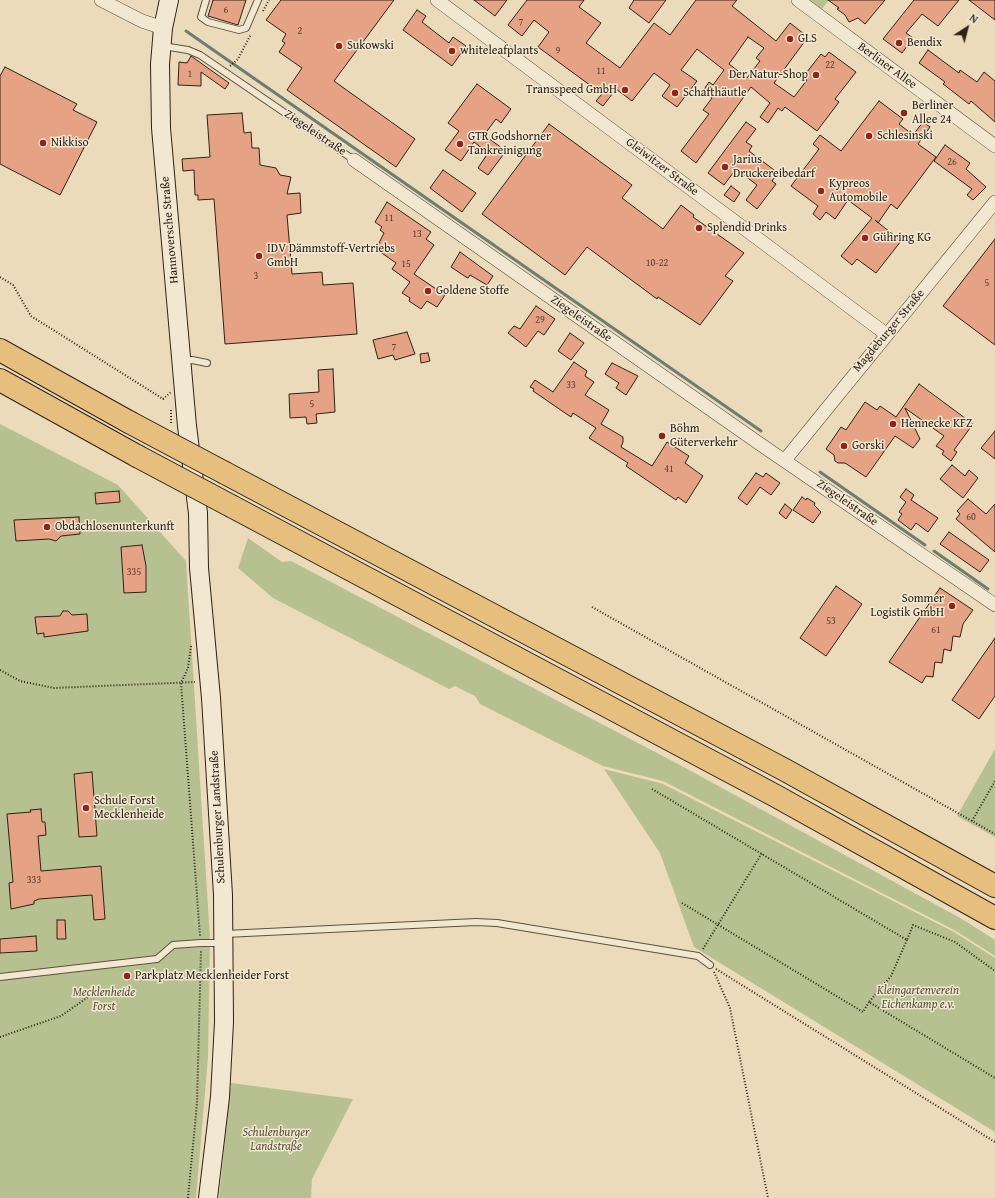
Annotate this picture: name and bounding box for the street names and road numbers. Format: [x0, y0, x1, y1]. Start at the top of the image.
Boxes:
street label: Berliner Allee [855, 40, 919, 92]
street label: Ziegeleistraße [281, 107, 349, 159]
street label: Gleiwitzer Straße [623, 135, 701, 199]
street label: Hannoversche Straße [158, 176, 182, 284]
street label: Magdeburger Straße [850, 287, 928, 375]
street label: Ziegeleistraße [548, 293, 614, 345]
street label: Ziegeleistraße [814, 477, 880, 529]
street label: Schulenburger Landstraße [207, 750, 229, 884]

